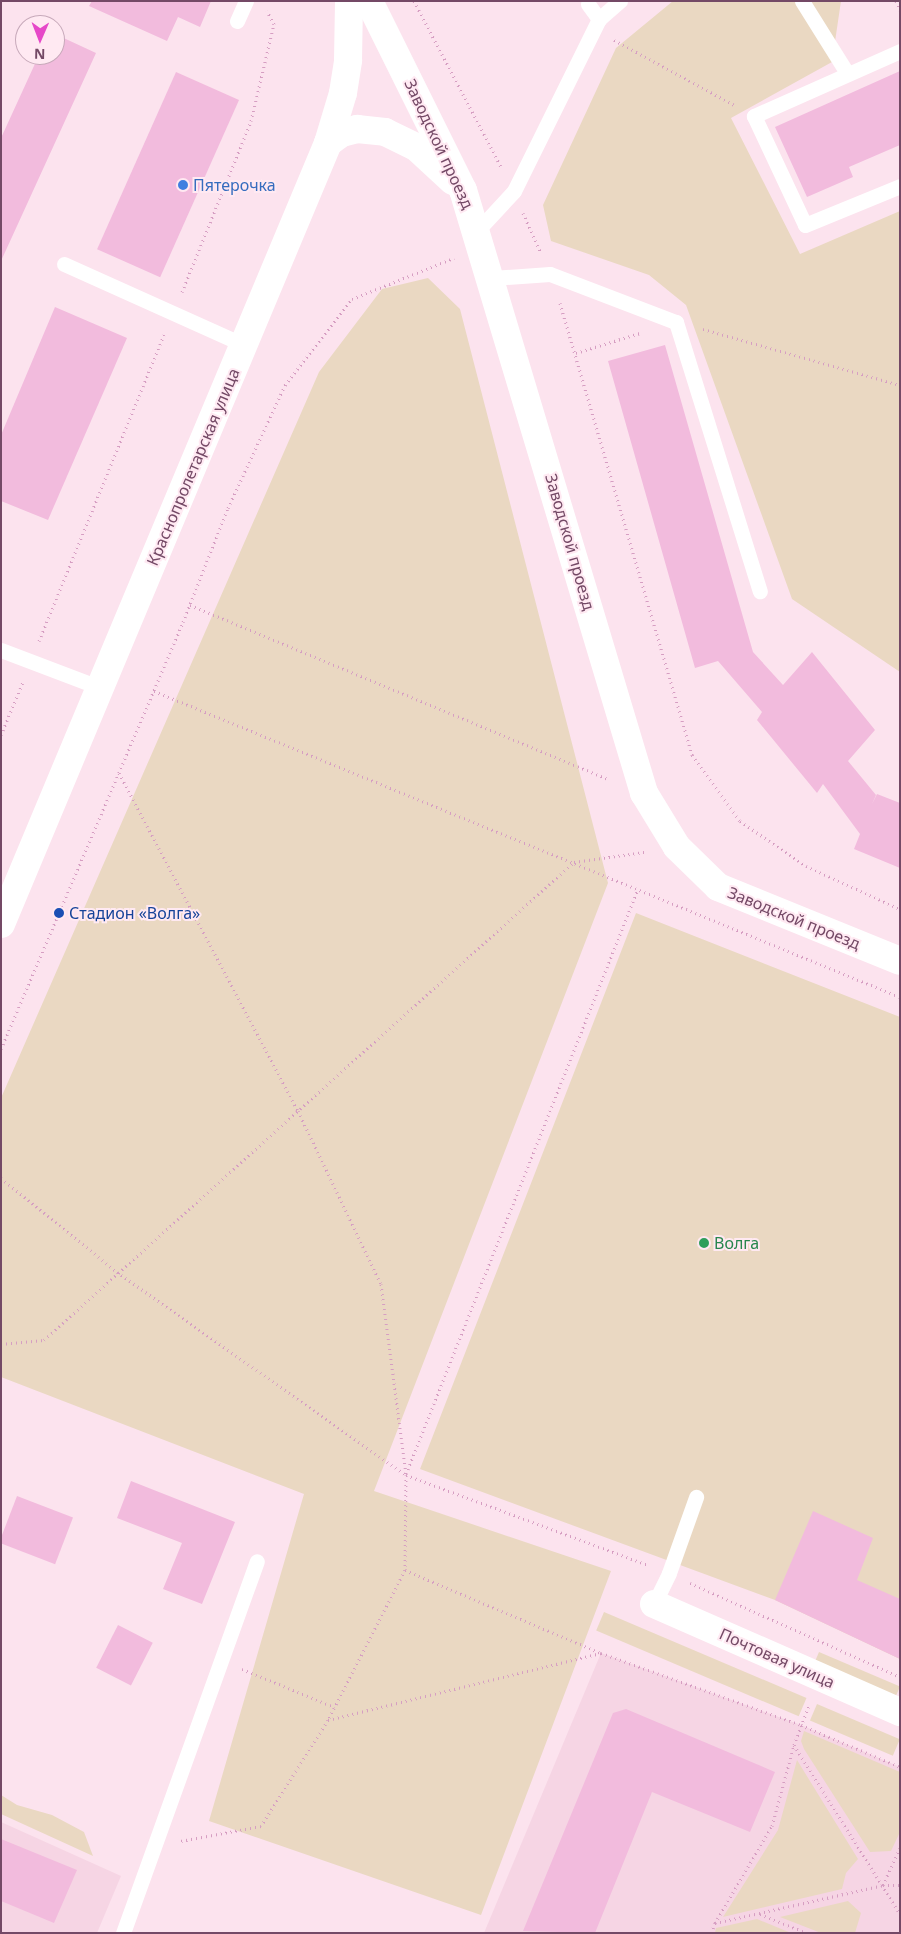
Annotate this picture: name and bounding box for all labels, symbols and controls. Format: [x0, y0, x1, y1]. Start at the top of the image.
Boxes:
north arrow [15, 15, 65, 65]
text: N [34, 45, 46, 64]
street label: Заводской проезд [400, 76, 478, 212]
place label: Пятерочка [193, 175, 276, 195]
marker: Пятерочка [177, 179, 189, 191]
street label: Краснопролетарская улица [143, 365, 243, 569]
street label: Заводской проезд [541, 472, 599, 612]
street label: Заводской проезд [725, 883, 863, 953]
place label: Стадион «Волга» [69, 903, 200, 923]
marker: Стадион «Волга» [53, 907, 65, 919]
place label: Волга [714, 1233, 759, 1253]
marker: Волга [698, 1237, 710, 1249]
street label: Почтовая улица [716, 1624, 838, 1692]

